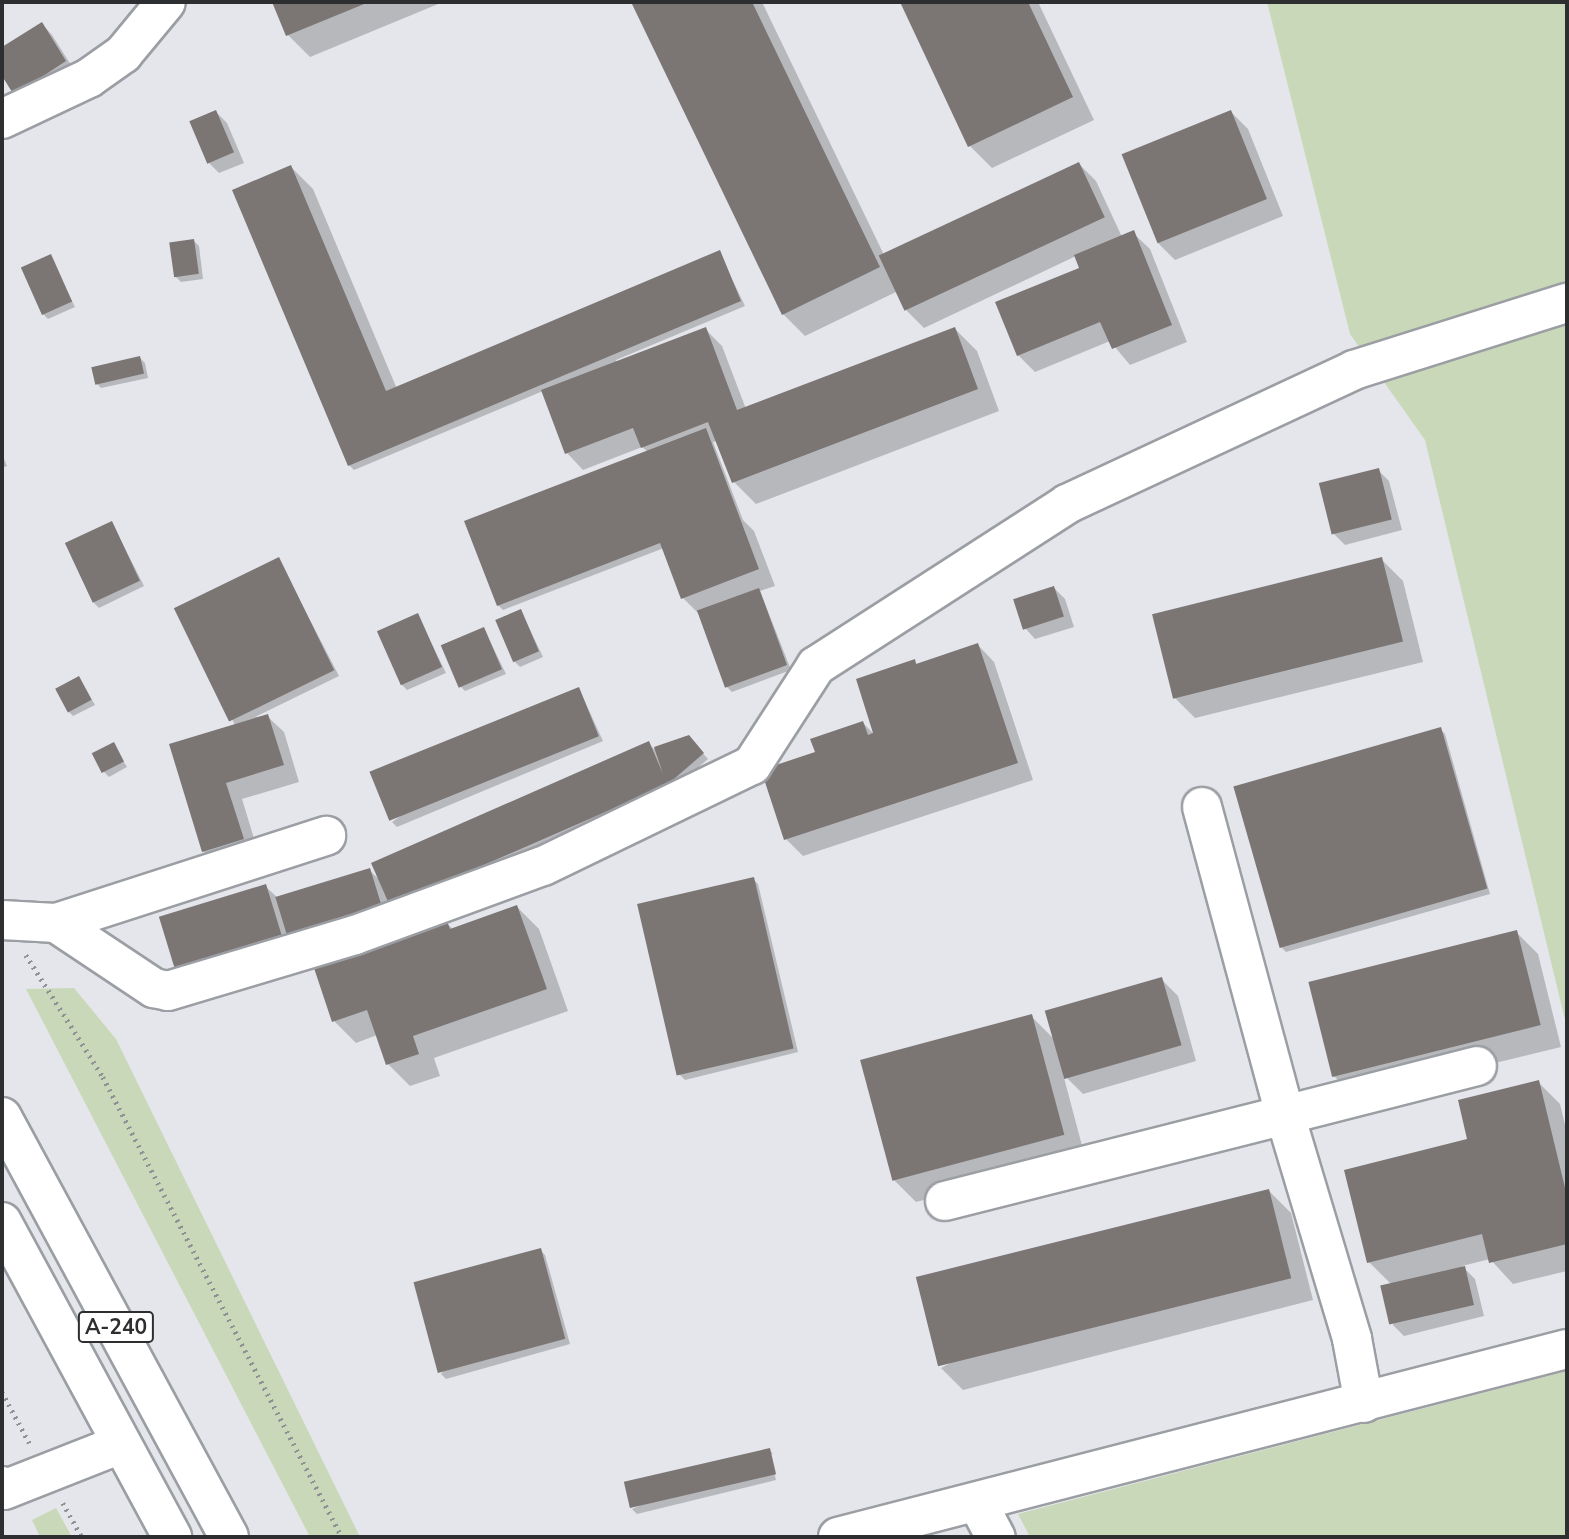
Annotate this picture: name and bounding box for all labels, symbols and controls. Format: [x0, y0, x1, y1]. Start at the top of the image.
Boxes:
road number: А-240 [78, 1310, 154, 1344]

